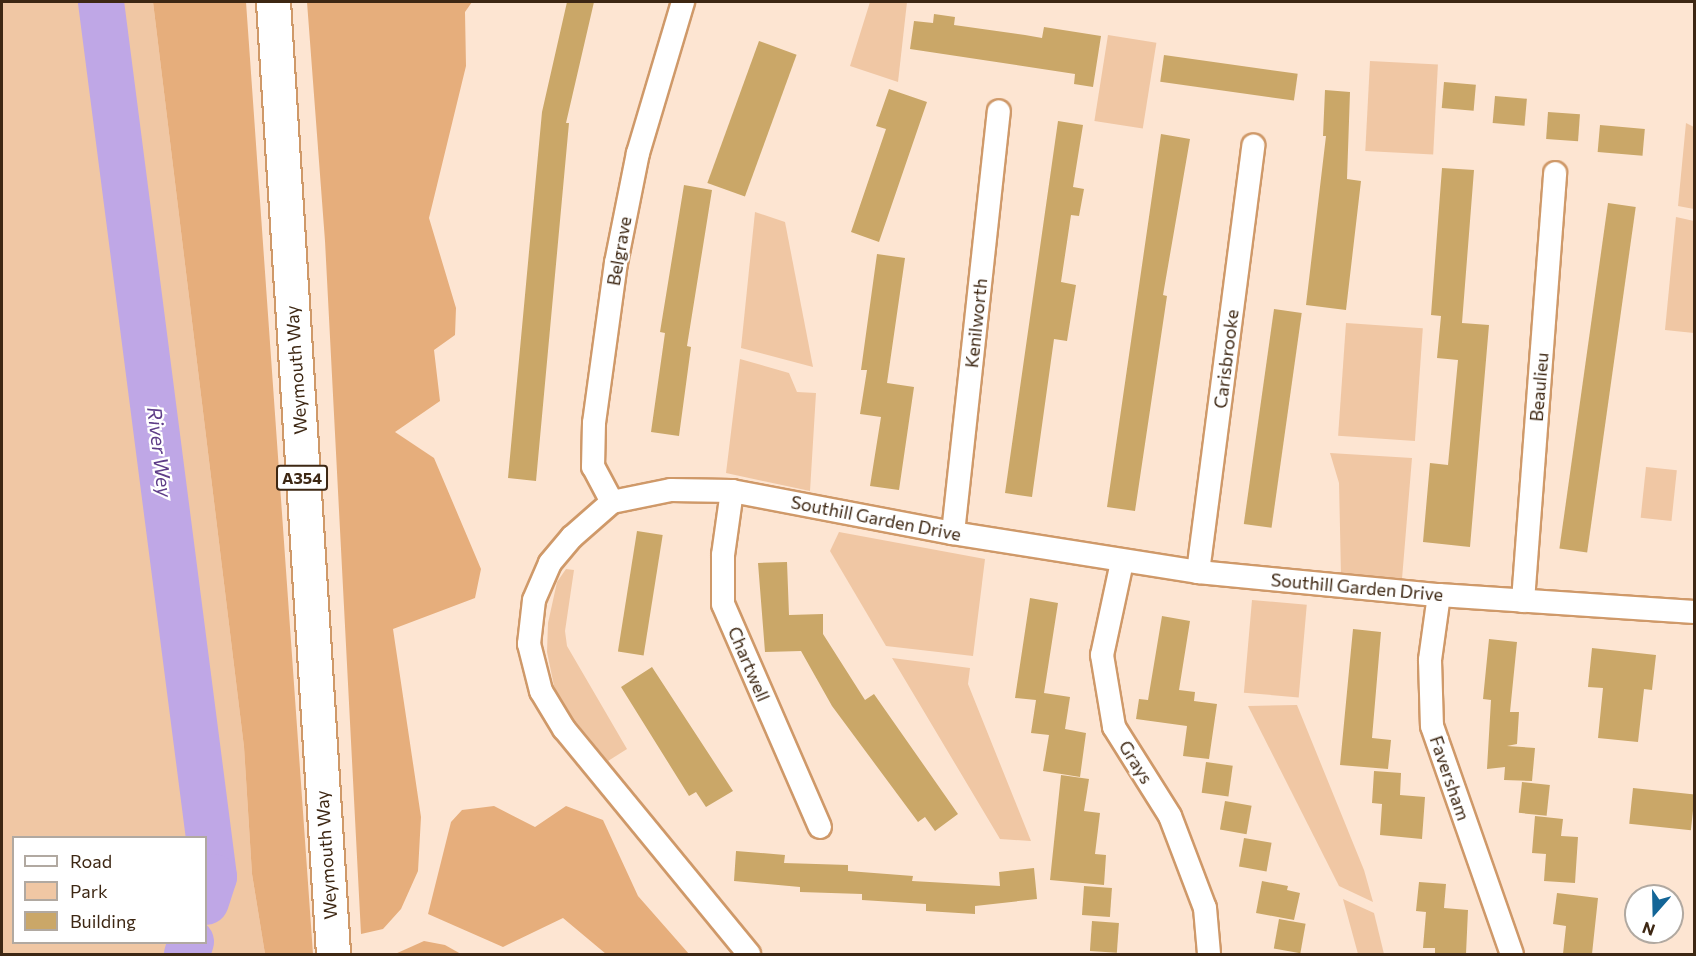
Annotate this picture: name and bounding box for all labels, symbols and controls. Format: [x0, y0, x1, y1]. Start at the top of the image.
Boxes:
street label: Belgrave [602, 215, 636, 287]
street label: Kenilworth [961, 277, 991, 369]
street label: Weymouth Way [281, 305, 311, 435]
street label: Carisbrooke [1209, 308, 1243, 410]
street label: Beaulieu [1525, 352, 1553, 422]
water label: River Wey [143, 405, 177, 499]
road number: A354 [275, 465, 329, 491]
street label: Southill Garden Drive [789, 491, 963, 545]
street label: Southill Garden Drive [1270, 569, 1444, 605]
street label: Chartwell [724, 623, 774, 705]
street label: Faversham [1425, 733, 1475, 823]
street label: Grays [1114, 736, 1158, 788]
street label: Weymouth Way [311, 790, 341, 920]
legend [12, 836, 207, 944]
text: Road [70, 850, 112, 872]
text: Park [70, 880, 108, 902]
north arrow [1624, 884, 1684, 944]
text: Building [70, 910, 136, 932]
text: N [1639, 919, 1657, 940]

